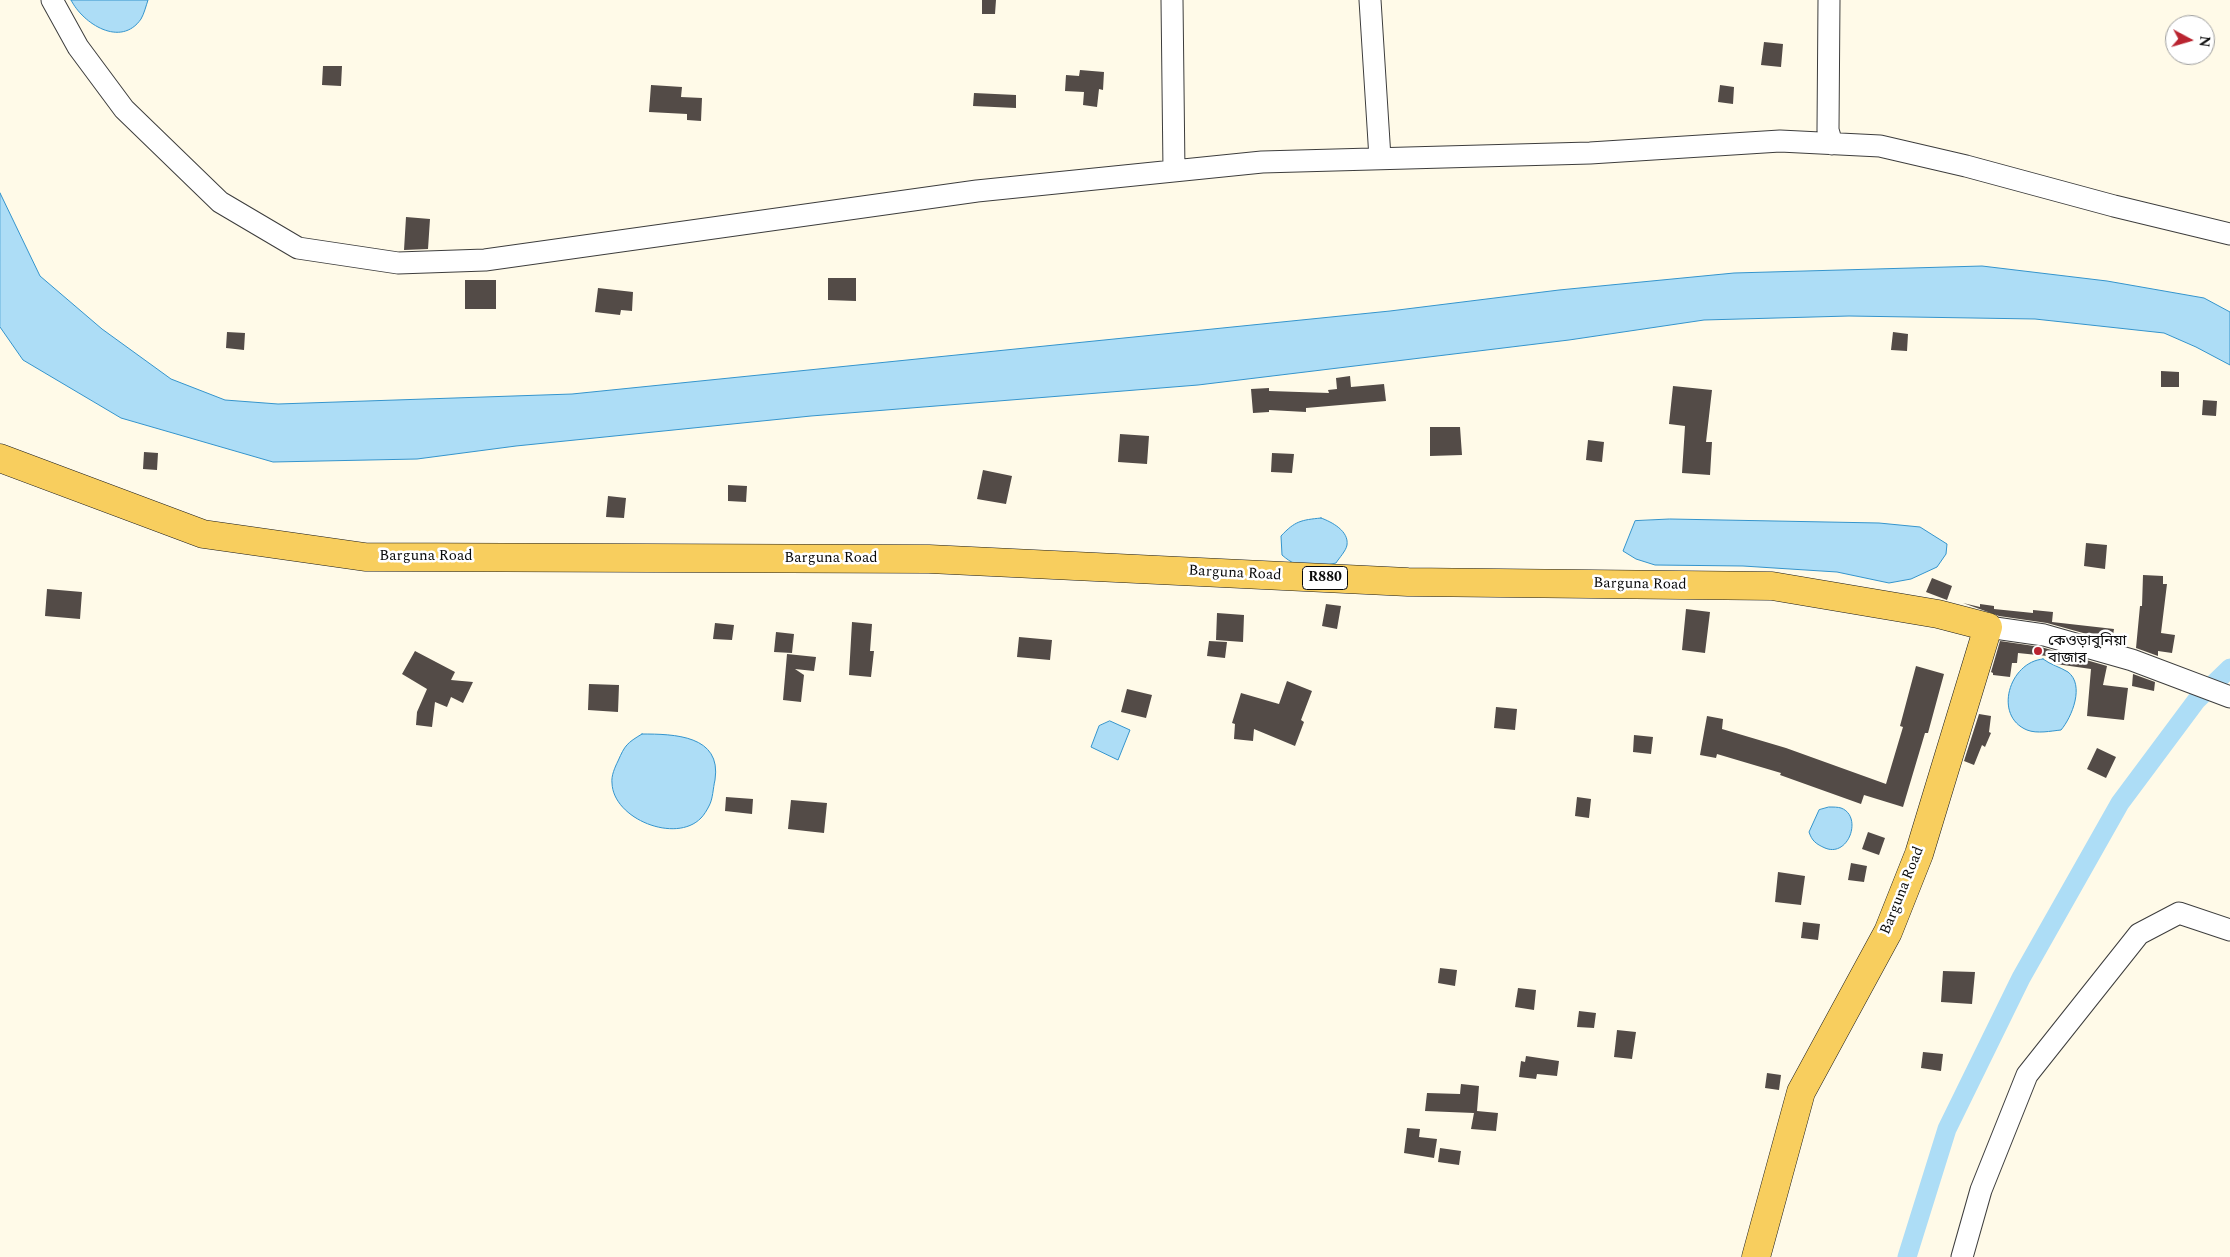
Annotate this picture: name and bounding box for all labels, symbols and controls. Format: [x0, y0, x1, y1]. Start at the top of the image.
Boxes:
north arrow [2165, 15, 2215, 65]
text: N [2193, 35, 2215, 48]
street label: Barguna Road [379, 548, 473, 566]
street label: Barguna Road [784, 550, 878, 568]
street label: Barguna Road [1188, 563, 1282, 585]
road number: R880 [1302, 566, 1348, 590]
street label: Barguna Road [1593, 575, 1687, 595]
place label: কেওড়াবুনিয়া বাজার [2048, 633, 2127, 668]
marker: কেওড়াবুনিয়া বাজার [2032, 645, 2044, 657]
street label: Barguna Road [1877, 844, 1929, 938]

